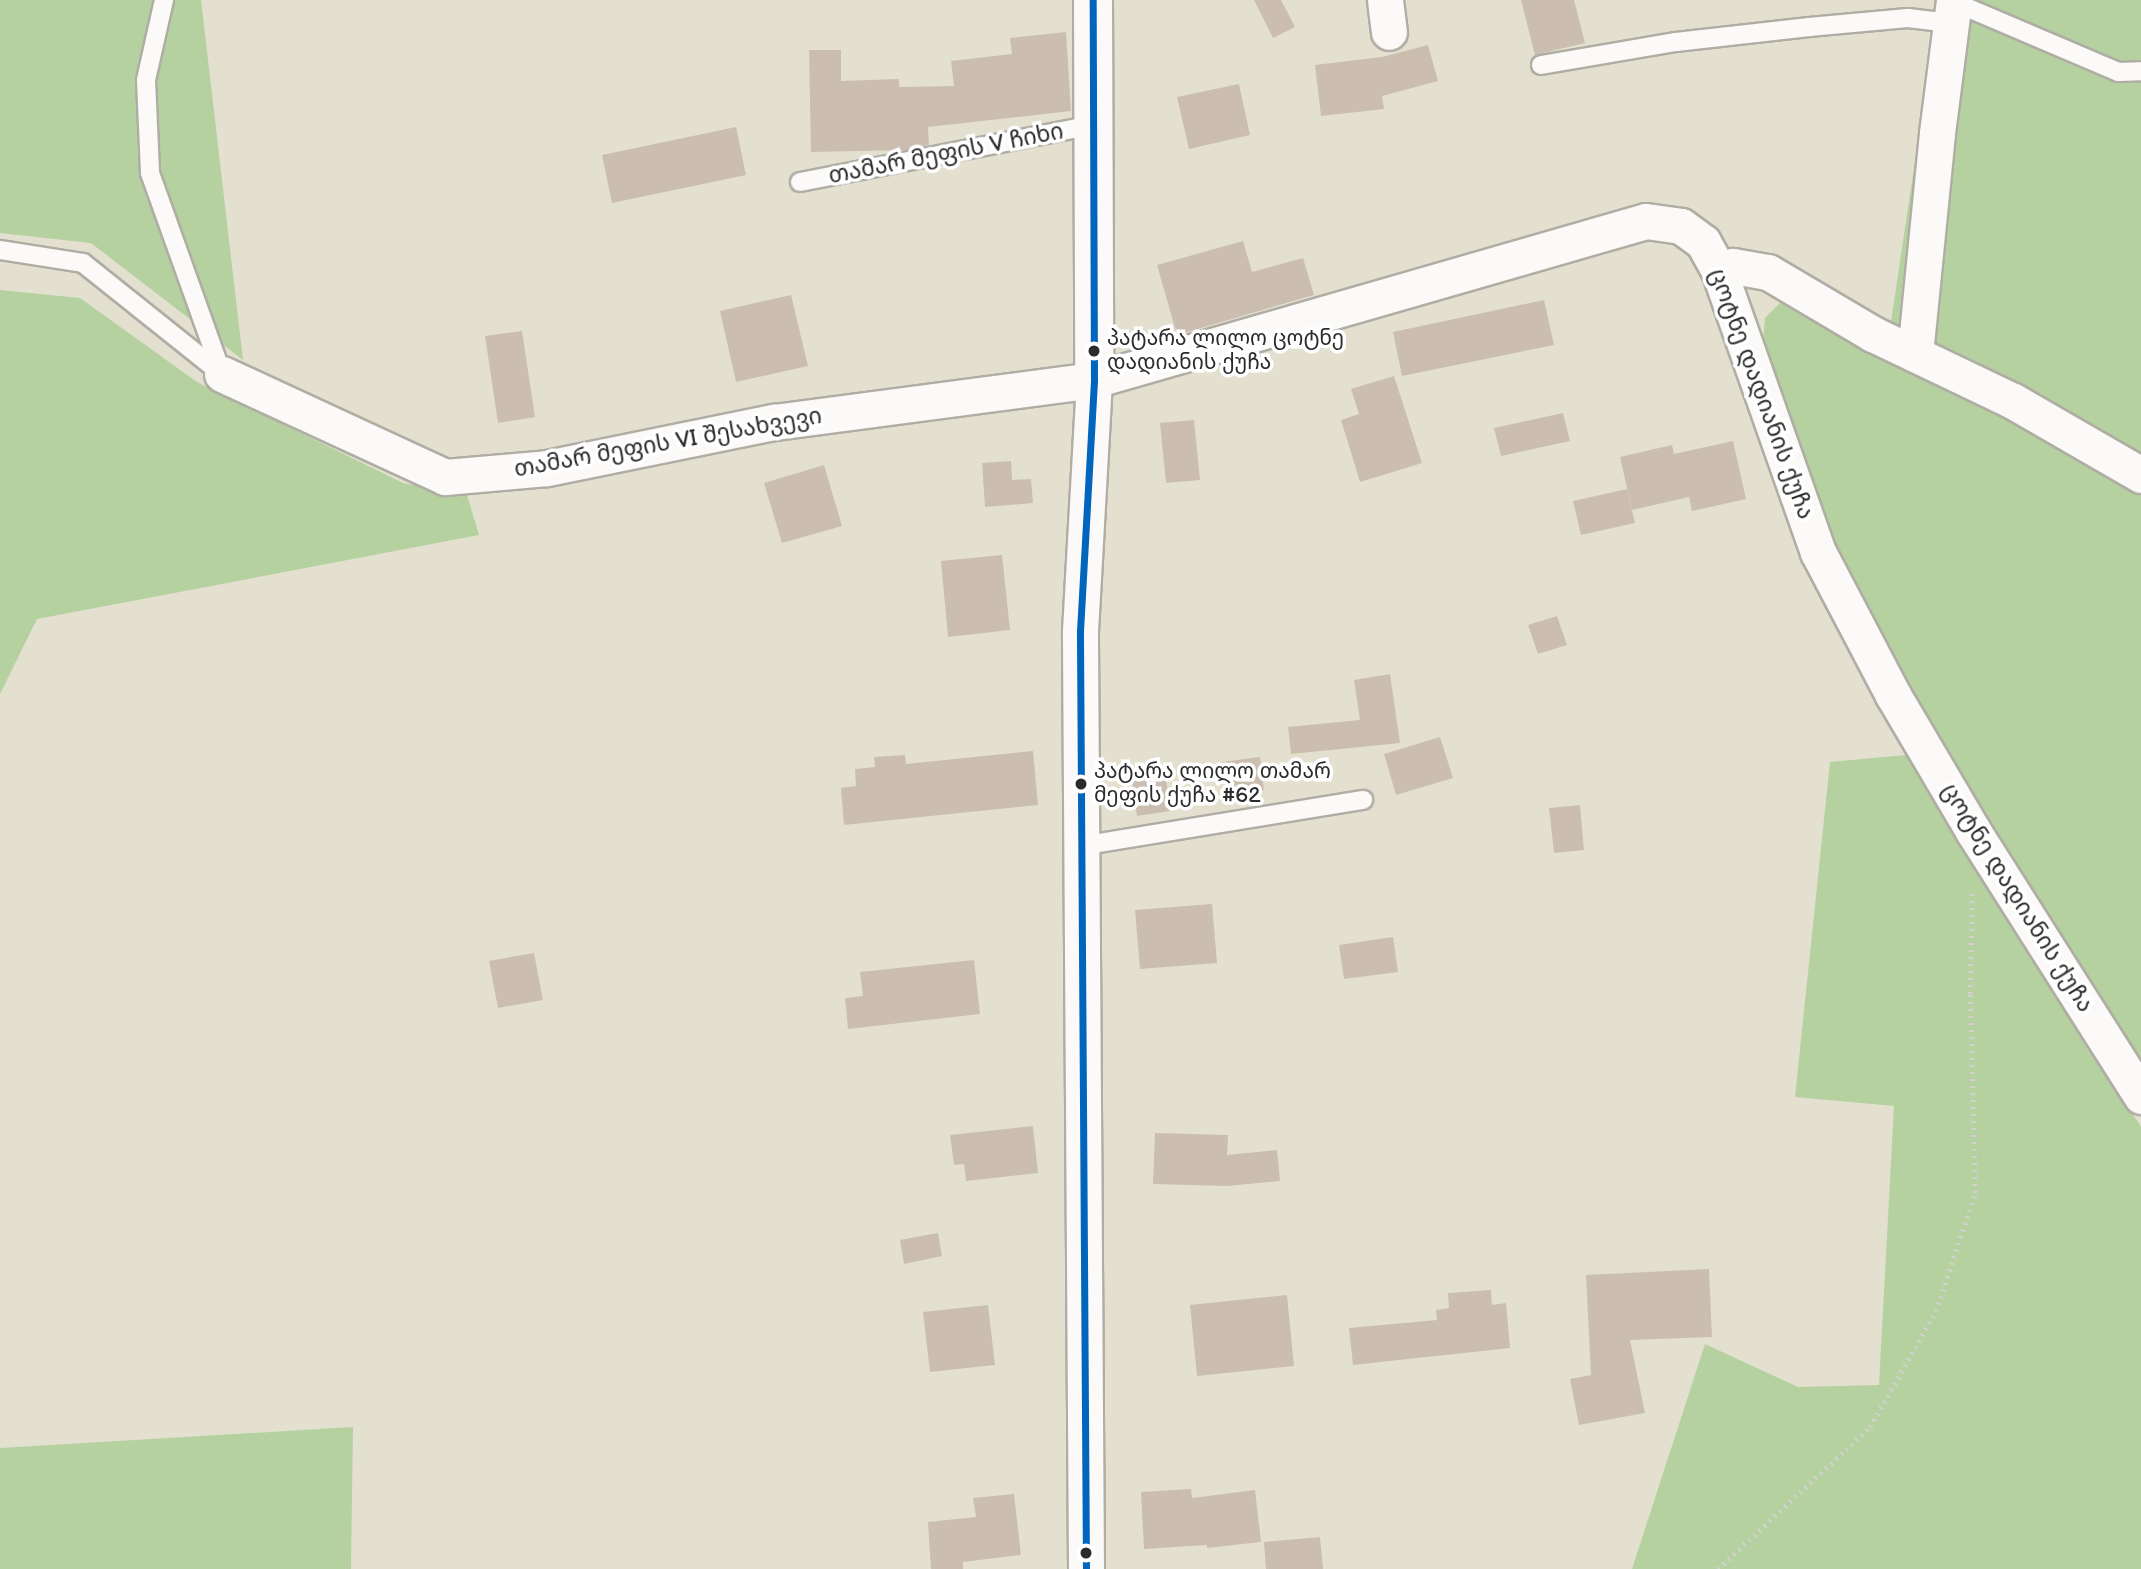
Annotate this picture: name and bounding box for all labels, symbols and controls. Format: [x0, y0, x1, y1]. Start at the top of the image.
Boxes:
street label: თამარ მეფის V ჩიხი [826, 118, 1066, 190]
street label: ცოტნე დადიანის ქუჩა [1703, 265, 1819, 523]
place label: პატარა ლილო ცოტნე დადიანის ქუჩა [1107, 326, 1344, 376]
marker: პატარა ლილო ცოტნე დადიანის ქუჩა [1087, 344, 1101, 358]
street label: თამარ მეფის VI შესახვევი [512, 402, 824, 484]
place label: პატარა ლილო თამარ მეფის ქუჩა #62 [1094, 759, 1331, 809]
marker: პატარა ლილო თამარ მეფის ქუჩა #62 [1074, 777, 1088, 791]
street label: ცოტნე დადიანის ქუჩა [1935, 779, 2099, 1017]
unlabelled marker [1079, 1546, 1093, 1560]

